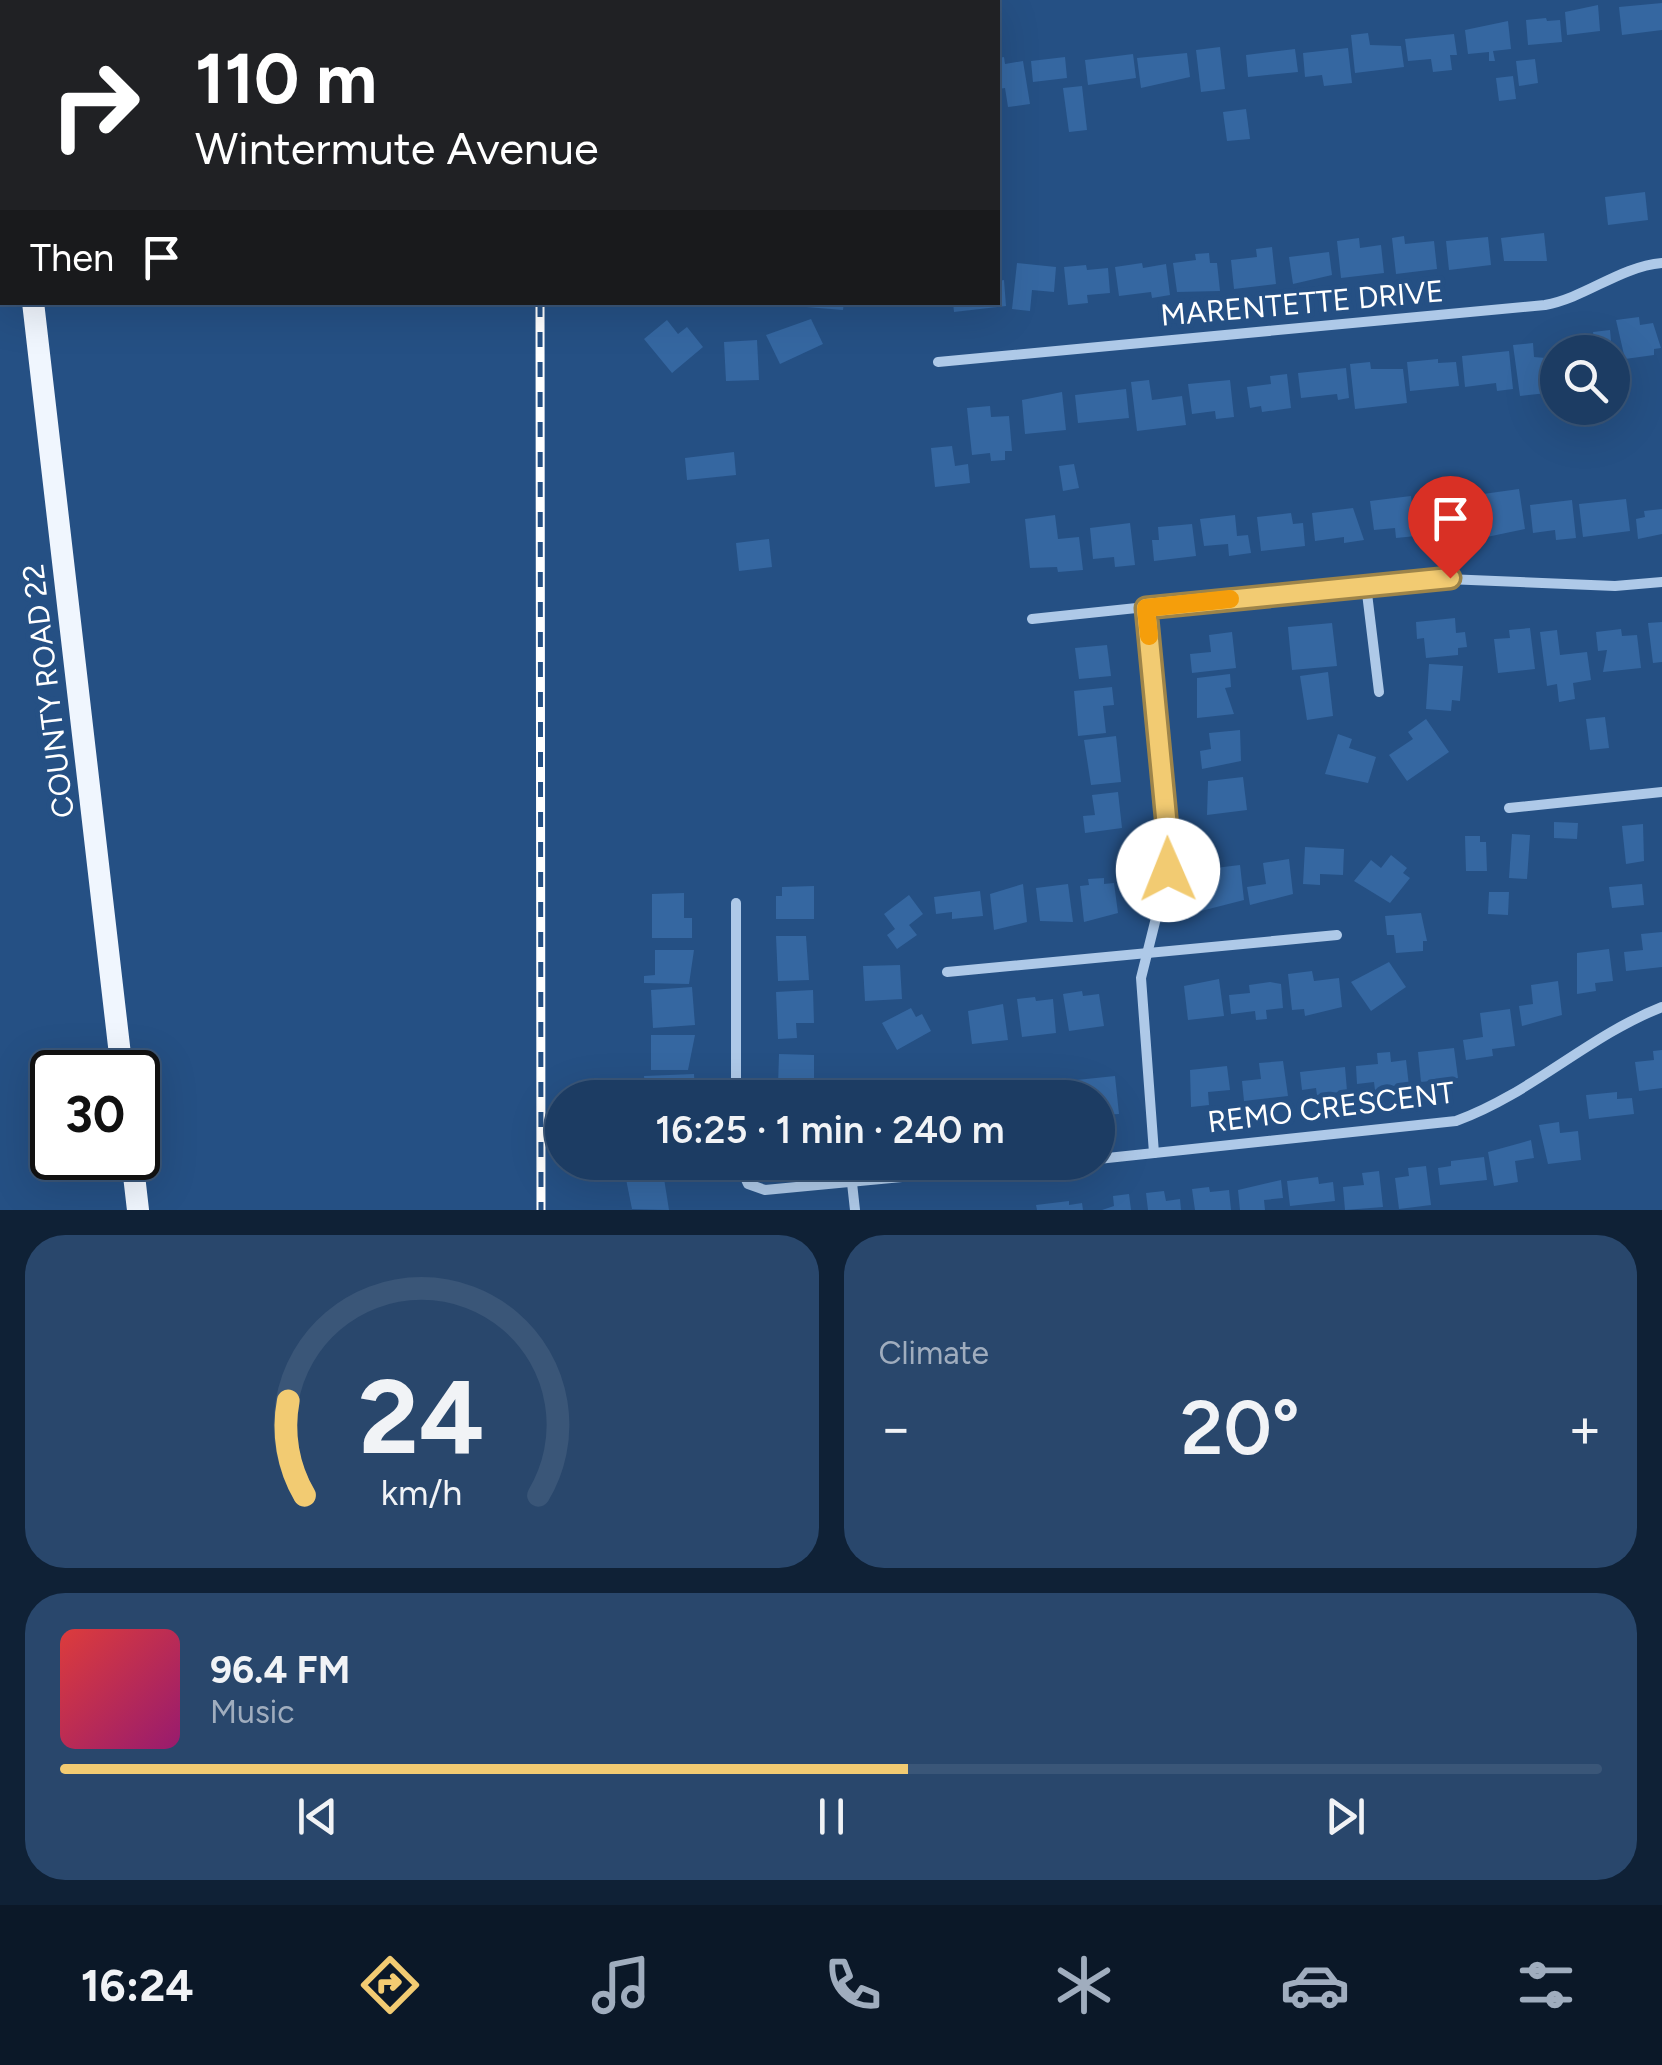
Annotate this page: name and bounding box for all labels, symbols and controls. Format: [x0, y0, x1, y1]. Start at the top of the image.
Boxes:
text: 110 m [195, 36, 377, 121]
icon: right [30, 40, 160, 170]
text: Wintermute Avenue [195, 121, 599, 175]
icon: arrive [134, 230, 189, 285]
text: Then [30, 235, 114, 281]
street label: MARENTETTE DRIVE [1159, 272, 1445, 334]
map controls [1540, 335, 1630, 425]
button: search [1540, 335, 1630, 425]
pin [1408, 476, 1493, 579]
icon: arrive [1423, 491, 1478, 546]
street label: COUNTY ROAD 22 [14, 562, 82, 820]
position arrow [1116, 818, 1220, 922]
speed limit sign: 30 [30, 1050, 160, 1180]
street label: REMO CRESCENT [1205, 1073, 1457, 1140]
text: 16:25 · 1 min · 240 m [655, 1107, 1005, 1153]
text: Climate [879, 1334, 989, 1372]
text: 24 [359, 1354, 485, 1479]
text: 20° [1181, 1383, 1300, 1473]
text: − [879, 1395, 913, 1461]
text: + [1568, 1395, 1602, 1461]
text: km/h [381, 1471, 463, 1514]
text: 96.4 FM [210, 1647, 350, 1693]
text: Music [210, 1693, 295, 1731]
icon: previous [290, 1789, 345, 1844]
icon: pause [804, 1789, 859, 1844]
icon: next [1318, 1789, 1373, 1844]
icon: directions [355, 1950, 425, 2020]
icon: music [586, 1950, 656, 2020]
icon: phone [818, 1950, 888, 2020]
icon: climate [1049, 1950, 1119, 2020]
icon: car [1280, 1950, 1350, 2020]
icon: filters [1511, 1950, 1581, 2020]
text: 16:24 [81, 1958, 194, 2012]

